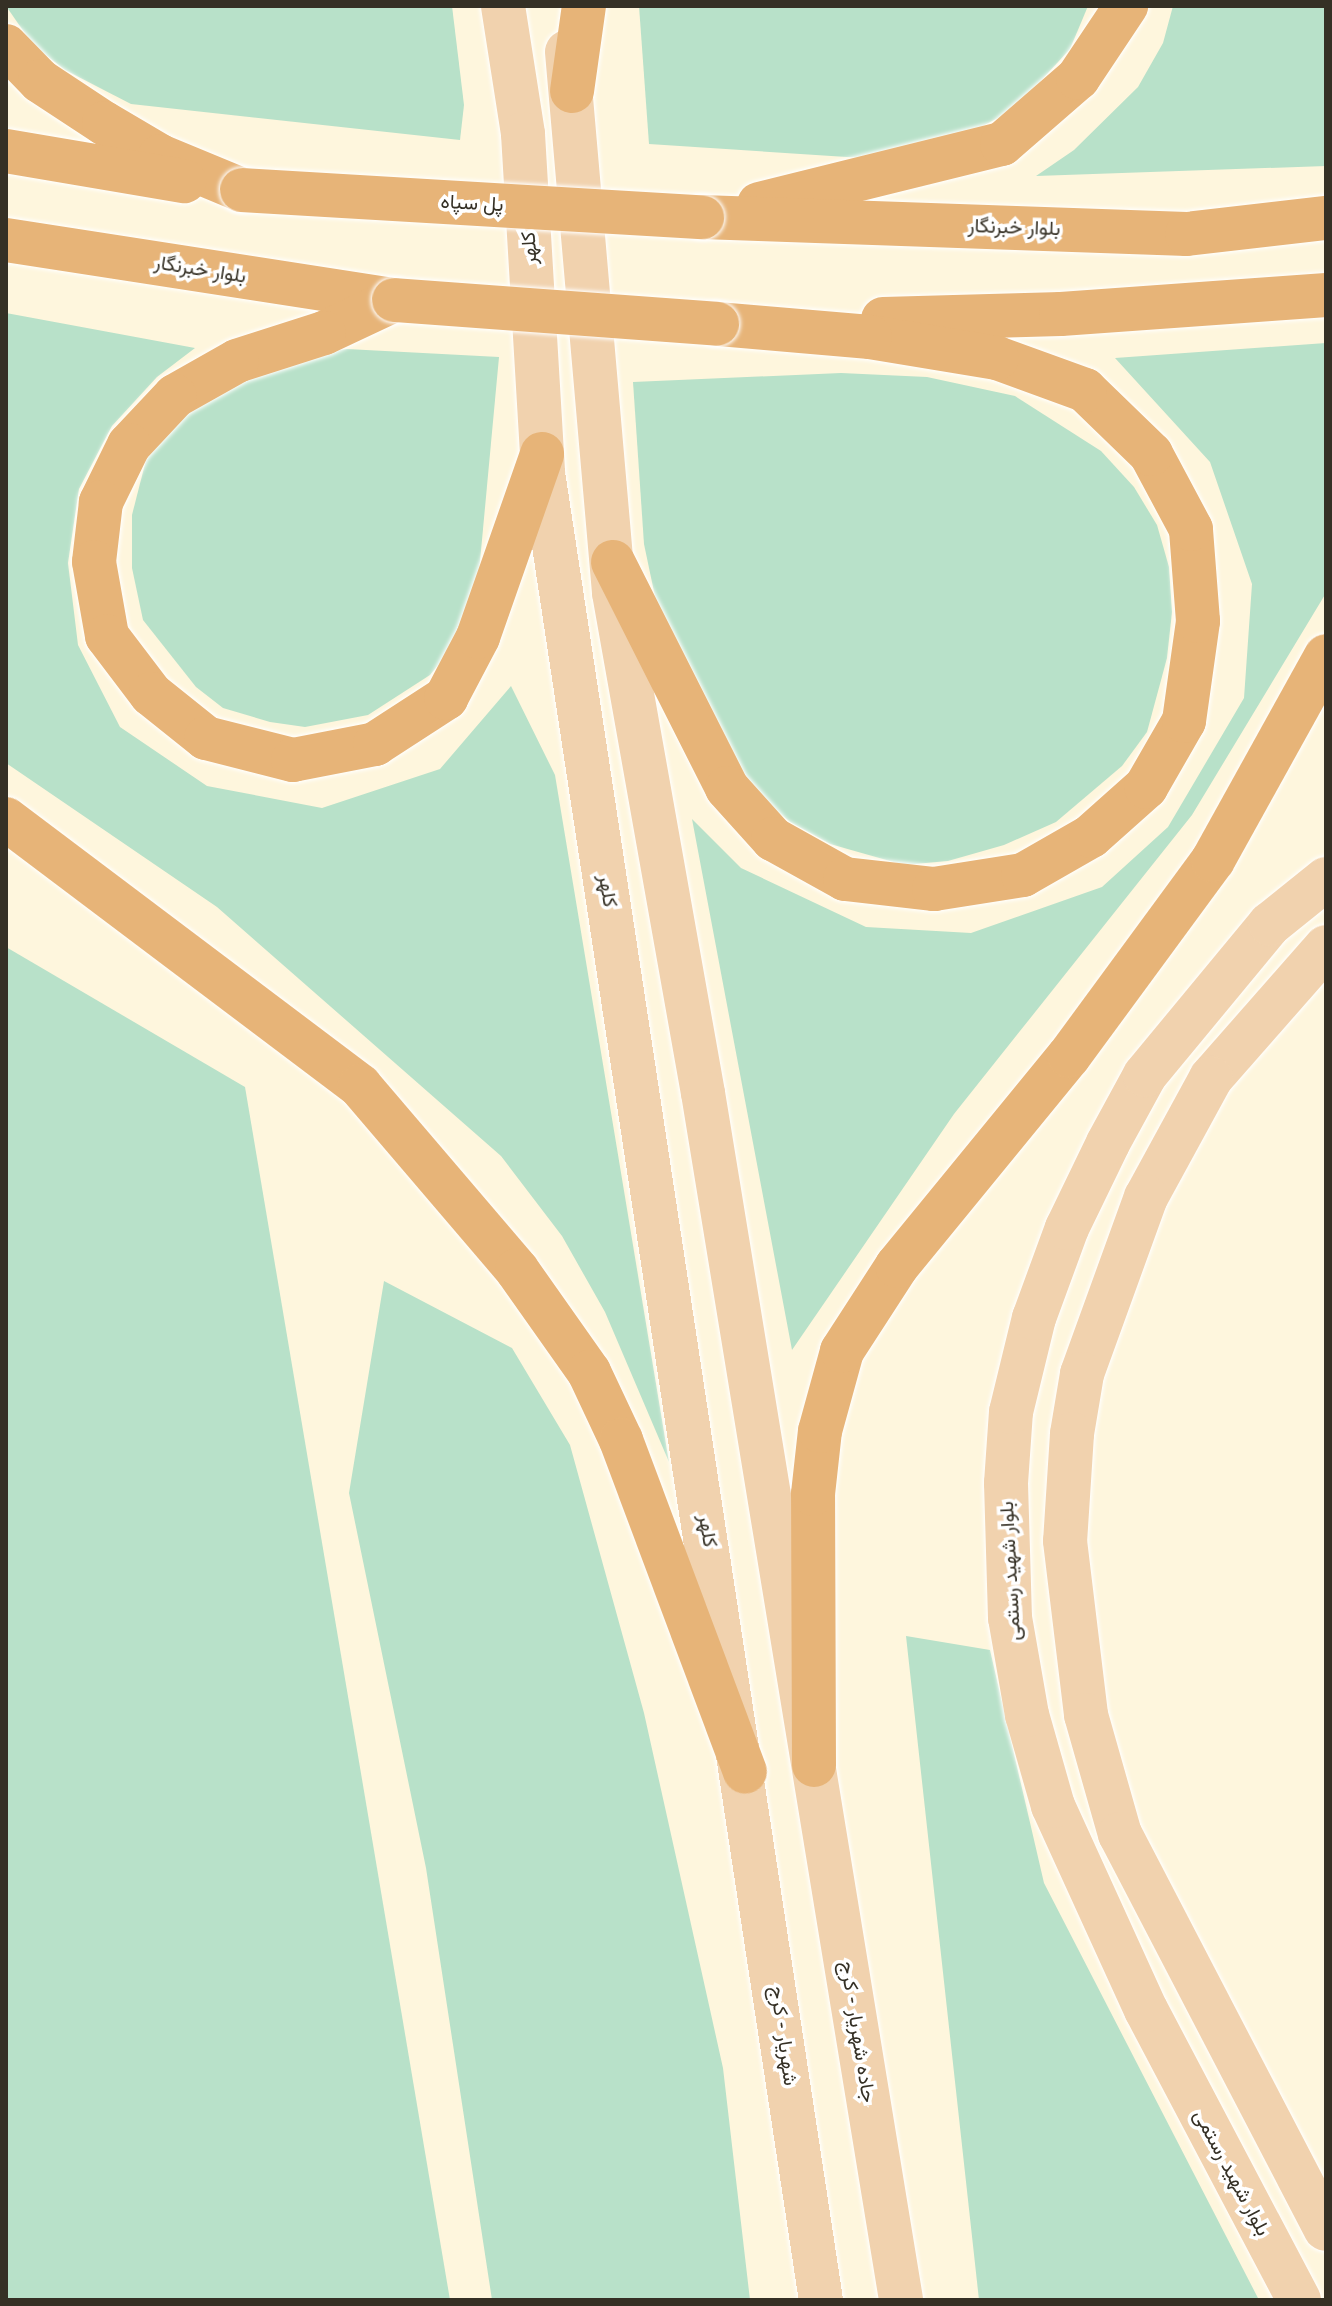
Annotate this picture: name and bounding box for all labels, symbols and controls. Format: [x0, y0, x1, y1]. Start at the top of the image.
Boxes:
street label: پل سپاه [440, 190, 504, 218]
street label: بلوار خبرنگار [967, 214, 1061, 242]
street label: کلهر [517, 231, 543, 265]
street label: بلوار خبرنگار [152, 251, 248, 289]
street label: کلهر [593, 873, 621, 909]
street label: بلوار شهید رستمی [995, 1501, 1027, 1641]
street label: کلهر [693, 1513, 721, 1549]
street label: جاده شهریار - کرج [834, 1959, 880, 2105]
street label: شهریار - کرج [764, 1985, 802, 2087]
street label: بلوار شهید رستمی [1188, 2106, 1274, 2240]

